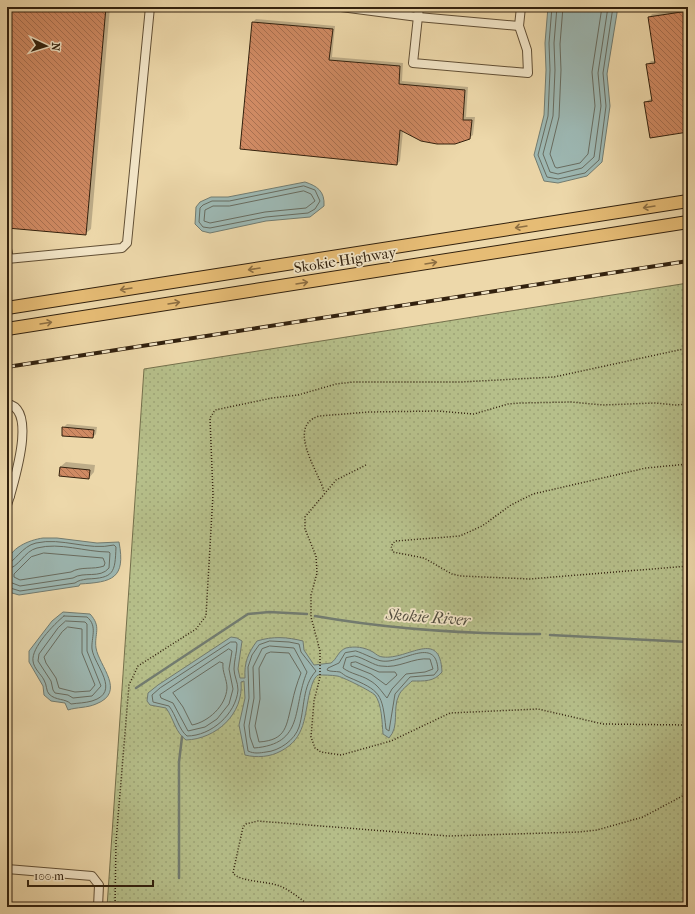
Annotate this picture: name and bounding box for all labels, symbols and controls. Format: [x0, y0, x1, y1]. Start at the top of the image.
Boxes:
north arrow [26, 26, 66, 66]
text: N [49, 42, 62, 52]
one-way arrow [643, 203, 656, 211]
one-way arrow [515, 223, 528, 231]
street label: Skokie Highway [292, 243, 399, 277]
one-way arrow [424, 259, 437, 267]
one-way arrow [248, 265, 261, 273]
one-way arrow [295, 279, 308, 287]
one-way arrow [120, 286, 133, 294]
one-way arrow [167, 299, 180, 307]
one-way arrow [39, 319, 52, 327]
water label: Skokie River [384, 605, 473, 630]
scale bar [28, 862, 153, 888]
text: 100 m [34, 869, 64, 883]

